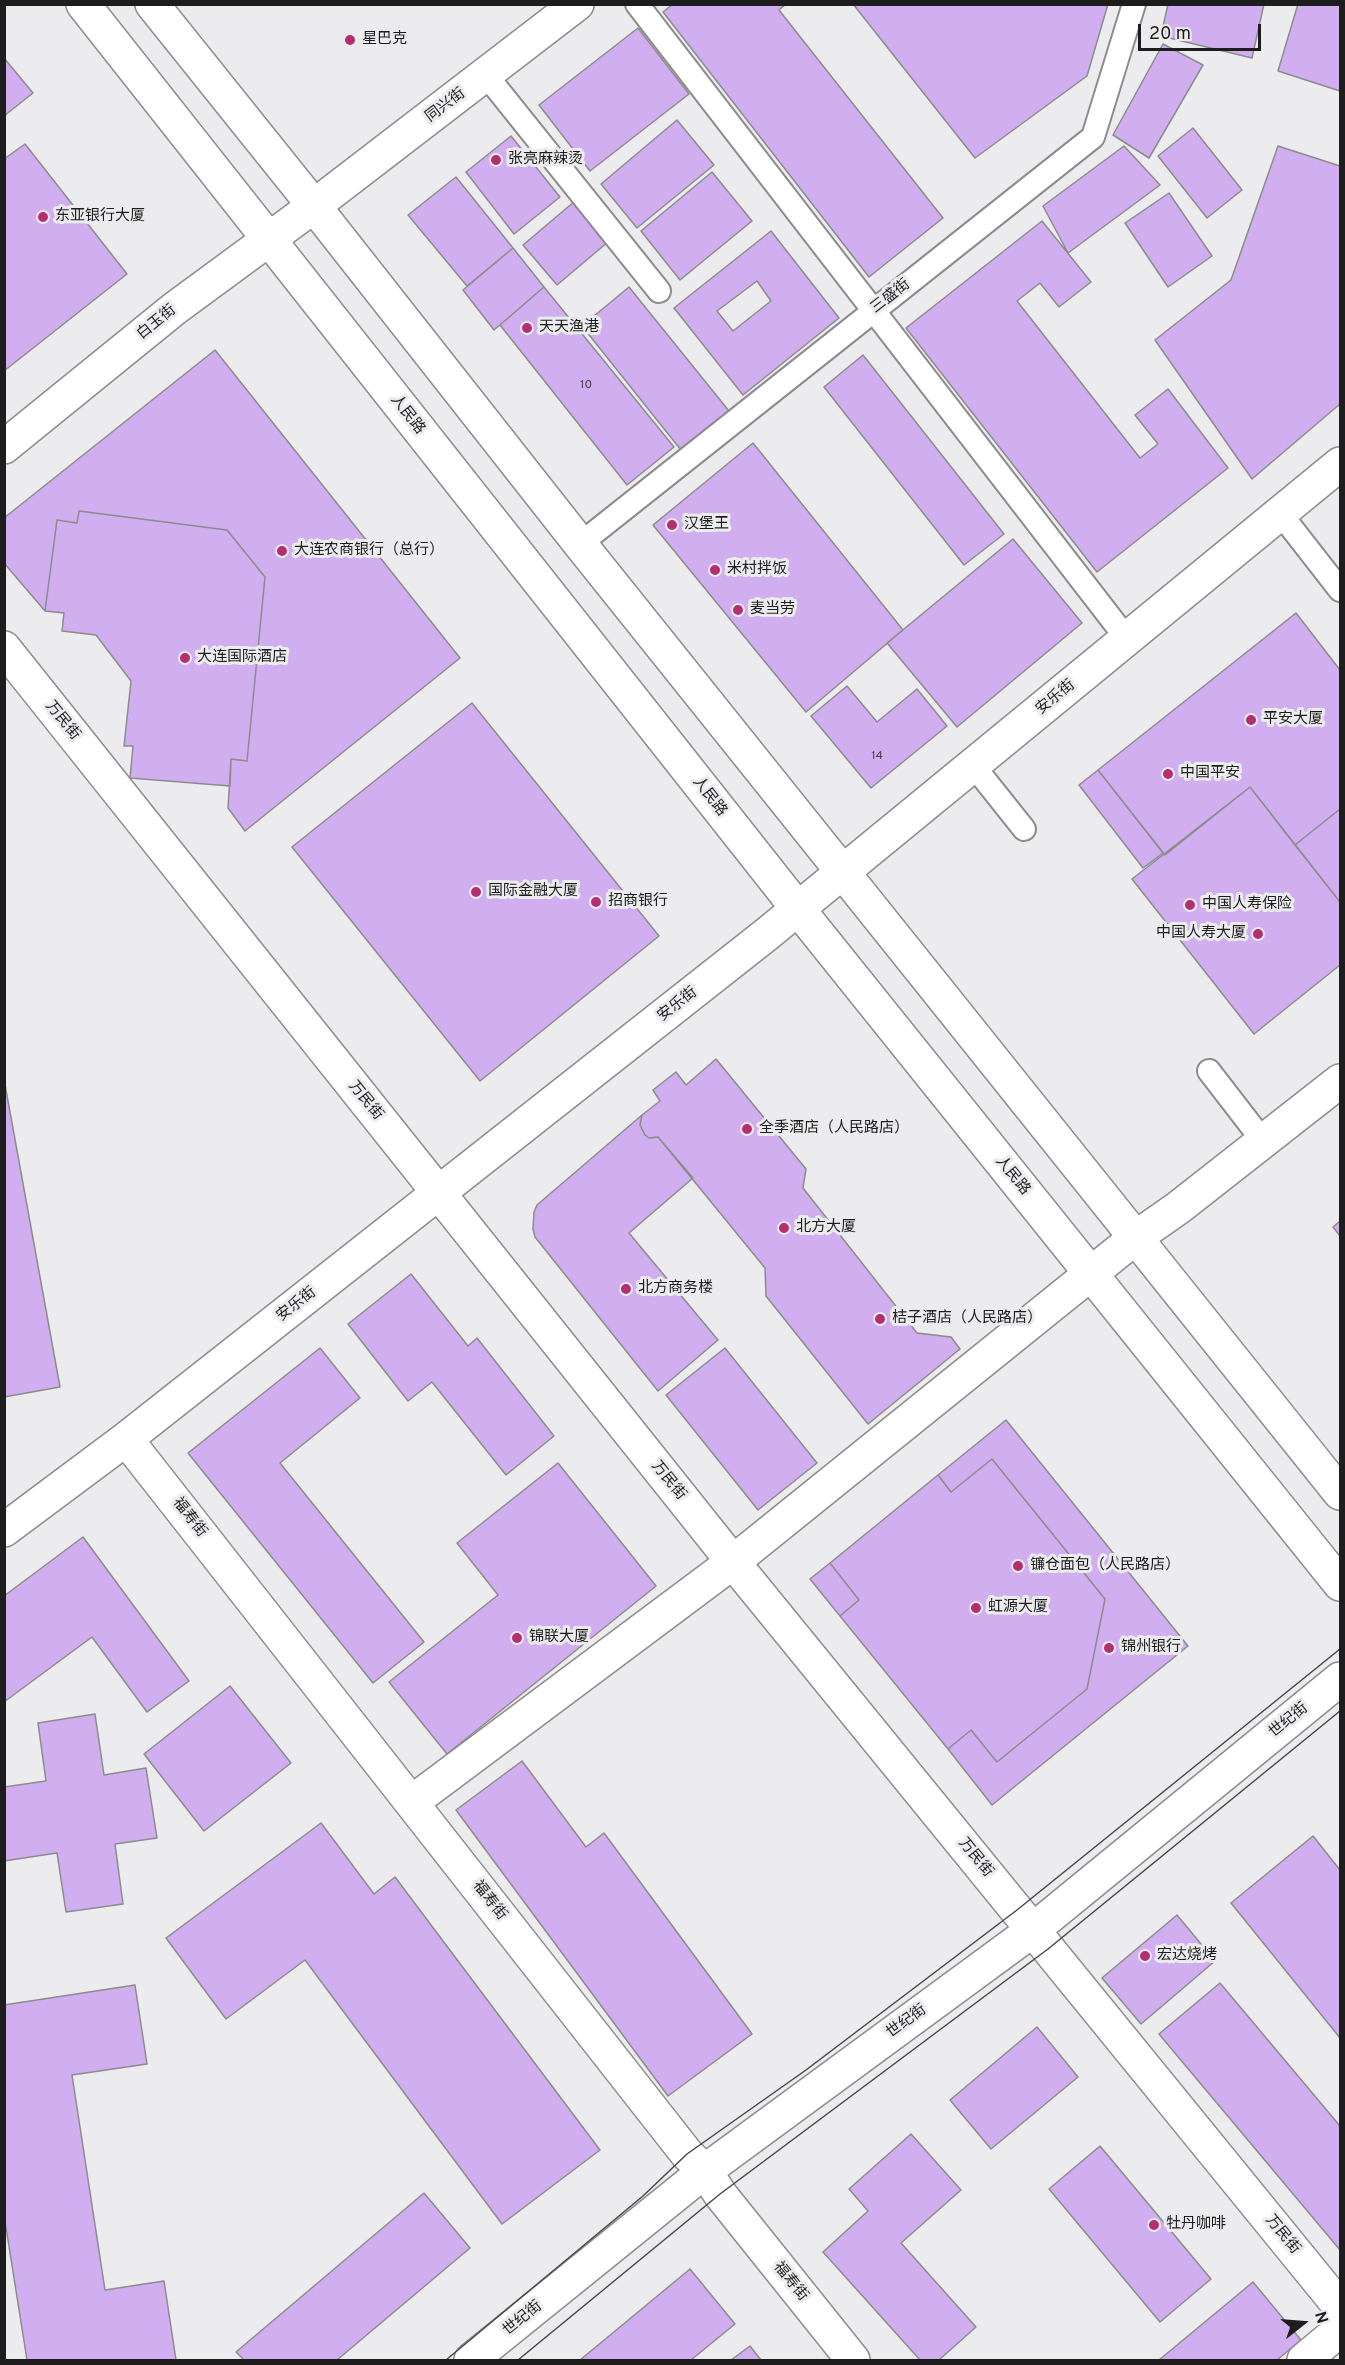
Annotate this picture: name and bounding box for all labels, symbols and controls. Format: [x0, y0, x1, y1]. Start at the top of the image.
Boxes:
scale bar [1141, 12, 1264, 50]
text: 20 m [1149, 23, 1191, 46]
place label: 星巴克 [362, 31, 407, 49]
marker: 星巴克 [343, 33, 357, 47]
street label: 同兴街 [423, 85, 469, 127]
place label: 张亮麻辣烫 [508, 151, 583, 169]
marker: 张亮麻辣烫 [489, 153, 503, 167]
place label: 东亚银行大厦 [55, 208, 145, 226]
marker: 东亚银行大厦 [36, 210, 50, 224]
street label: 三盛街 [868, 276, 914, 318]
street label: 白玉街 [134, 302, 180, 344]
place label: 天天渔港 [539, 319, 599, 337]
marker: 天天渔港 [520, 321, 534, 335]
house number: 10 [580, 379, 592, 393]
street label: 人民路 [386, 392, 428, 438]
place label: 汉堡王 [684, 516, 729, 534]
marker: 汉堡王 [665, 518, 679, 532]
place label: 大连农商银行（总行） [294, 542, 444, 560]
marker: 大连农商银行（总行） [275, 544, 289, 558]
place label: 米村拌饭 [727, 561, 787, 579]
marker: 米村拌饭 [708, 563, 722, 577]
place label: 麦当劳 [750, 601, 795, 619]
marker: 麦当劳 [731, 603, 745, 617]
place label: 大连国际酒店 [197, 649, 287, 667]
marker: 大连国际酒店 [178, 651, 192, 665]
street label: 安乐街 [1033, 677, 1079, 719]
street label: 万民街 [41, 698, 83, 744]
place label: 平安大厦 [1263, 711, 1323, 729]
marker: 平安大厦 [1244, 713, 1258, 727]
house number: 14 [871, 750, 883, 764]
place label: 中国平安 [1180, 765, 1240, 783]
marker: 中国平安 [1161, 767, 1175, 781]
street label: 人民路 [688, 774, 730, 820]
place label: 国际金融大厦 [488, 883, 578, 901]
marker: 国际金融大厦 [469, 885, 483, 899]
place label: 招商银行 [608, 893, 668, 911]
marker: 招商银行 [589, 895, 603, 909]
place label: 中国人寿保险 [1202, 896, 1292, 914]
marker: 中国人寿保险 [1183, 898, 1197, 912]
place label: 中国人寿大厦 [1156, 925, 1246, 943]
marker: 中国人寿大厦 [1251, 927, 1265, 941]
street label: 安乐街 [655, 984, 701, 1026]
street label: 万民街 [344, 1078, 386, 1124]
place label: 全季酒店（人民路店） [759, 1120, 909, 1138]
marker: 全季酒店（人民路店） [740, 1122, 754, 1136]
street label: 人民路 [991, 1153, 1033, 1199]
place label: 北方大厦 [796, 1219, 856, 1237]
marker: 北方大厦 [777, 1221, 791, 1235]
place label: 北方商务楼 [638, 1280, 713, 1298]
marker: 北方商务楼 [619, 1282, 633, 1296]
street label: 安乐街 [274, 1284, 320, 1326]
place label: 桔子酒店（人民路店） [892, 1310, 1042, 1328]
marker: 桔子酒店（人民路店） [873, 1312, 887, 1326]
street label: 万民街 [647, 1458, 689, 1504]
street label: 福寿街 [168, 1495, 210, 1541]
place label: 镰仓面包（人民路店） [1030, 1557, 1180, 1575]
marker: 镰仓面包（人民路店） [1011, 1559, 1025, 1573]
place label: 虹源大厦 [988, 1599, 1048, 1617]
marker: 虹源大厦 [969, 1601, 983, 1615]
place label: 锦联大厦 [529, 1629, 589, 1647]
marker: 锦联大厦 [510, 1631, 524, 1645]
place label: 锦州银行 [1121, 1639, 1181, 1657]
marker: 锦州银行 [1102, 1641, 1116, 1655]
street label: 世纪街 [1266, 1700, 1312, 1742]
street label: 万民街 [954, 1835, 996, 1881]
street label: 福寿街 [468, 1878, 510, 1924]
place label: 宏达烧烤 [1157, 1947, 1217, 1965]
marker: 宏达烧烤 [1138, 1949, 1152, 1963]
street label: 世纪街 [884, 2001, 930, 2043]
street label: 万民街 [1261, 2212, 1303, 2258]
place label: 牡丹咖啡 [1166, 2216, 1226, 2234]
marker: 牡丹咖啡 [1147, 2218, 1161, 2232]
street label: 福寿街 [769, 2259, 811, 2305]
north arrow [1273, 2293, 1333, 2353]
street label: 世纪街 [500, 2298, 546, 2340]
text: N [1309, 2309, 1331, 2326]

